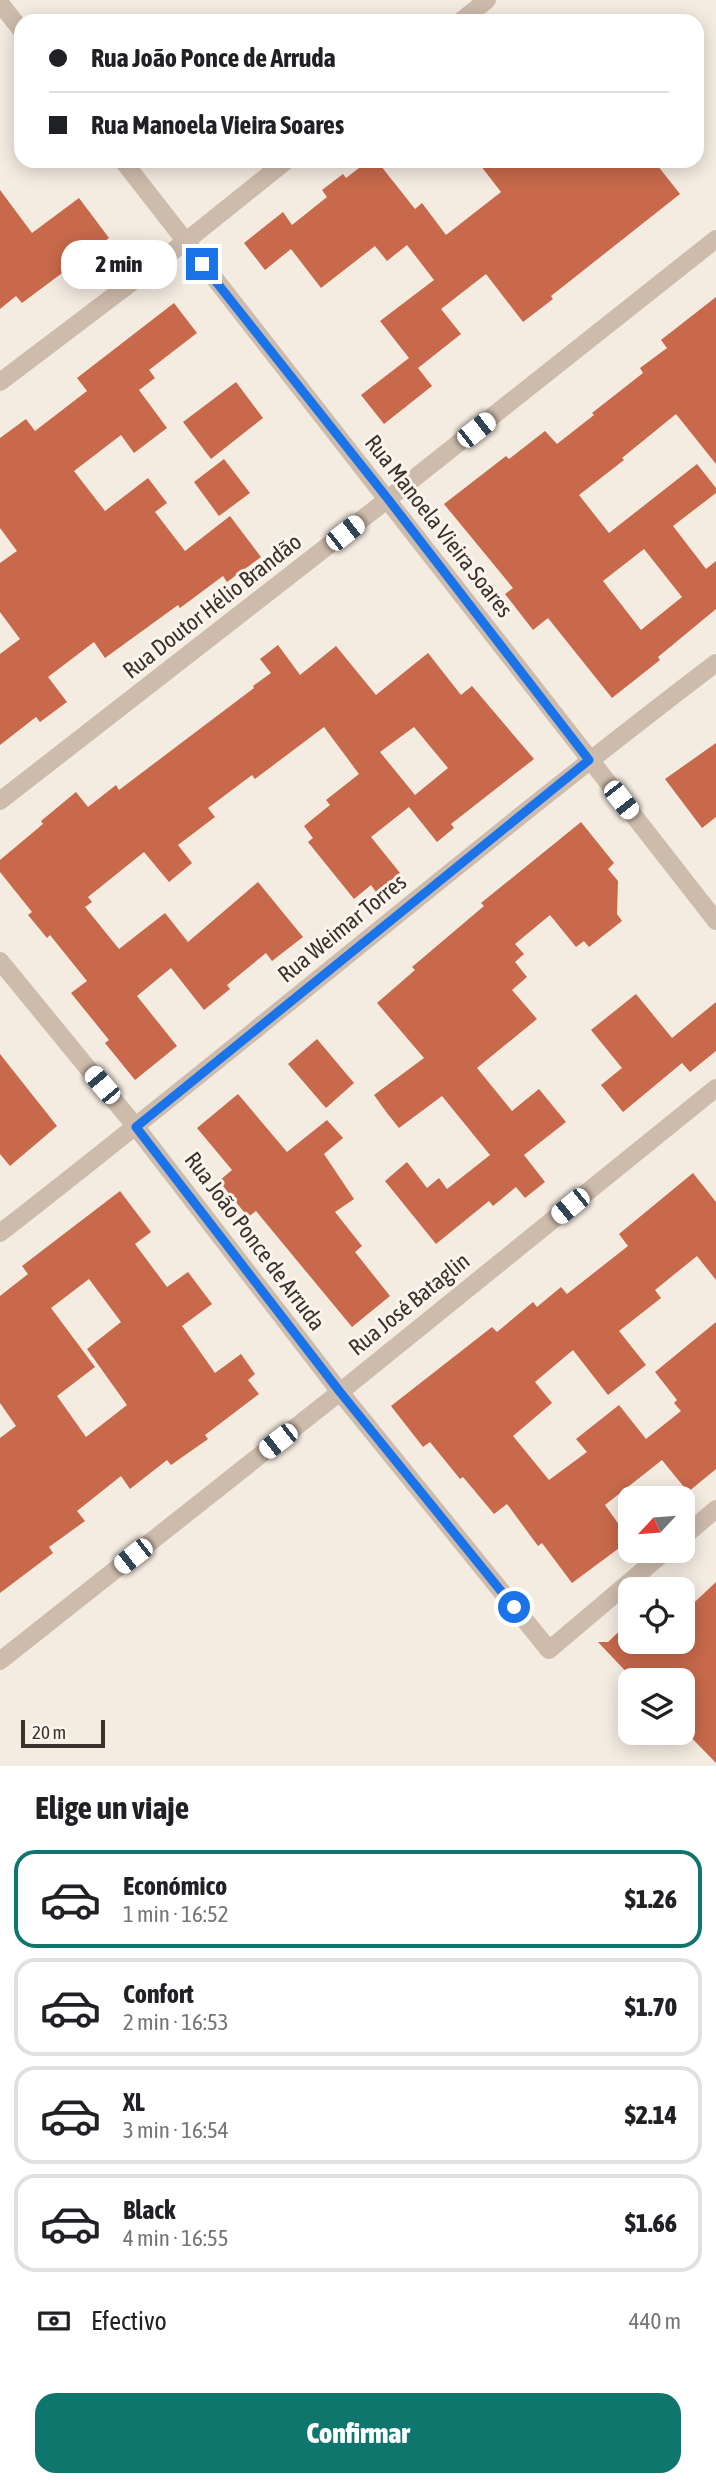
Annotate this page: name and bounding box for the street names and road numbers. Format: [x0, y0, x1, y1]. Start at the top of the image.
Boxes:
street label: Rua Manoela Vieira Soares [360, 430, 518, 622]
street label: Rua Doutor Hélio Brandão [118, 528, 306, 684]
street label: Rua Weimar Torres [273, 868, 411, 988]
street label: Rua João Ponce de Arruda [179, 1147, 331, 1335]
street label: Rua José Bataglin [343, 1247, 475, 1361]

